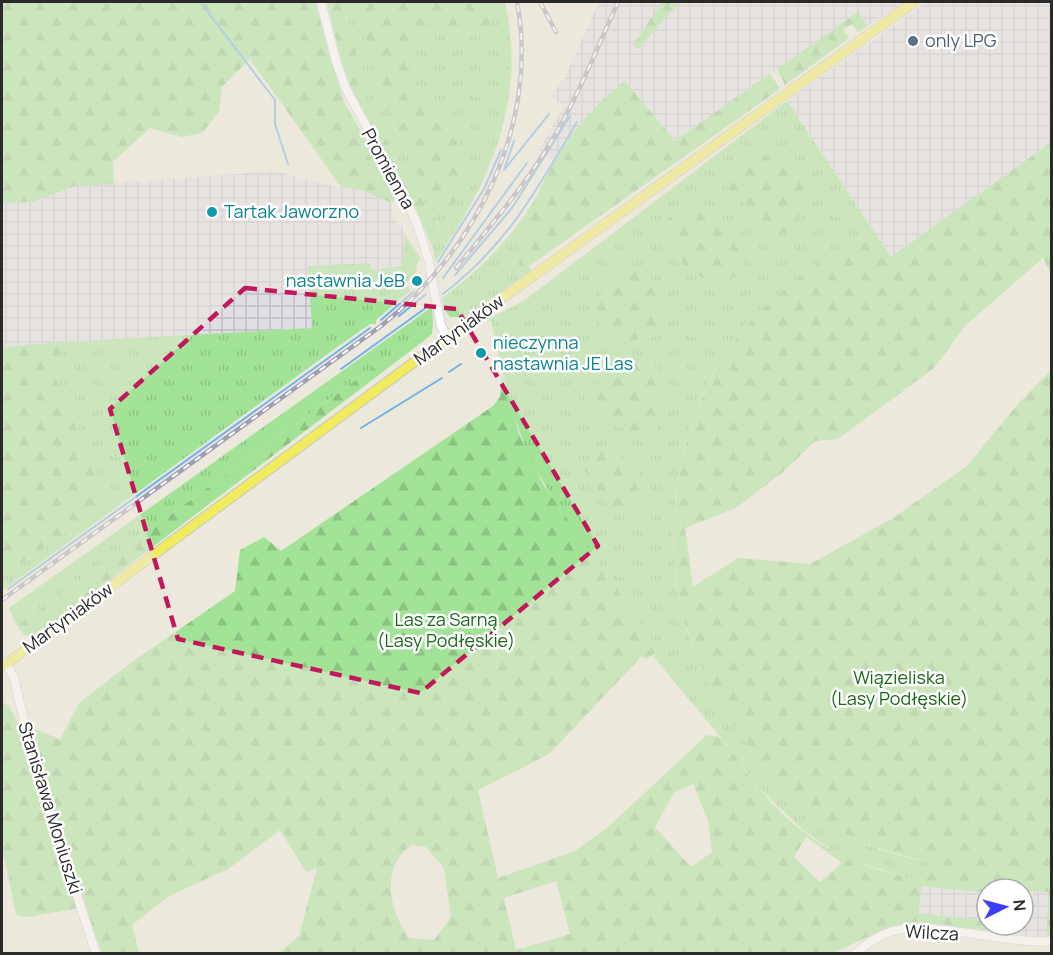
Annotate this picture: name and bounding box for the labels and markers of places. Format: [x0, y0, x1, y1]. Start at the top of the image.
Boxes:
place label: only LPG [925, 28, 997, 52]
marker: only LPG [906, 34, 920, 48]
place label: Tartak Jaworzno [224, 199, 359, 223]
marker: Tartak Jaworzno [205, 205, 219, 219]
place label: nastawnia JeB [286, 268, 405, 292]
marker: nastawnia JeB [410, 274, 424, 288]
place label: nieczynna nastawnia JE Las [493, 330, 633, 375]
marker: nieczynna nastawnia JE Las [474, 346, 488, 360]

